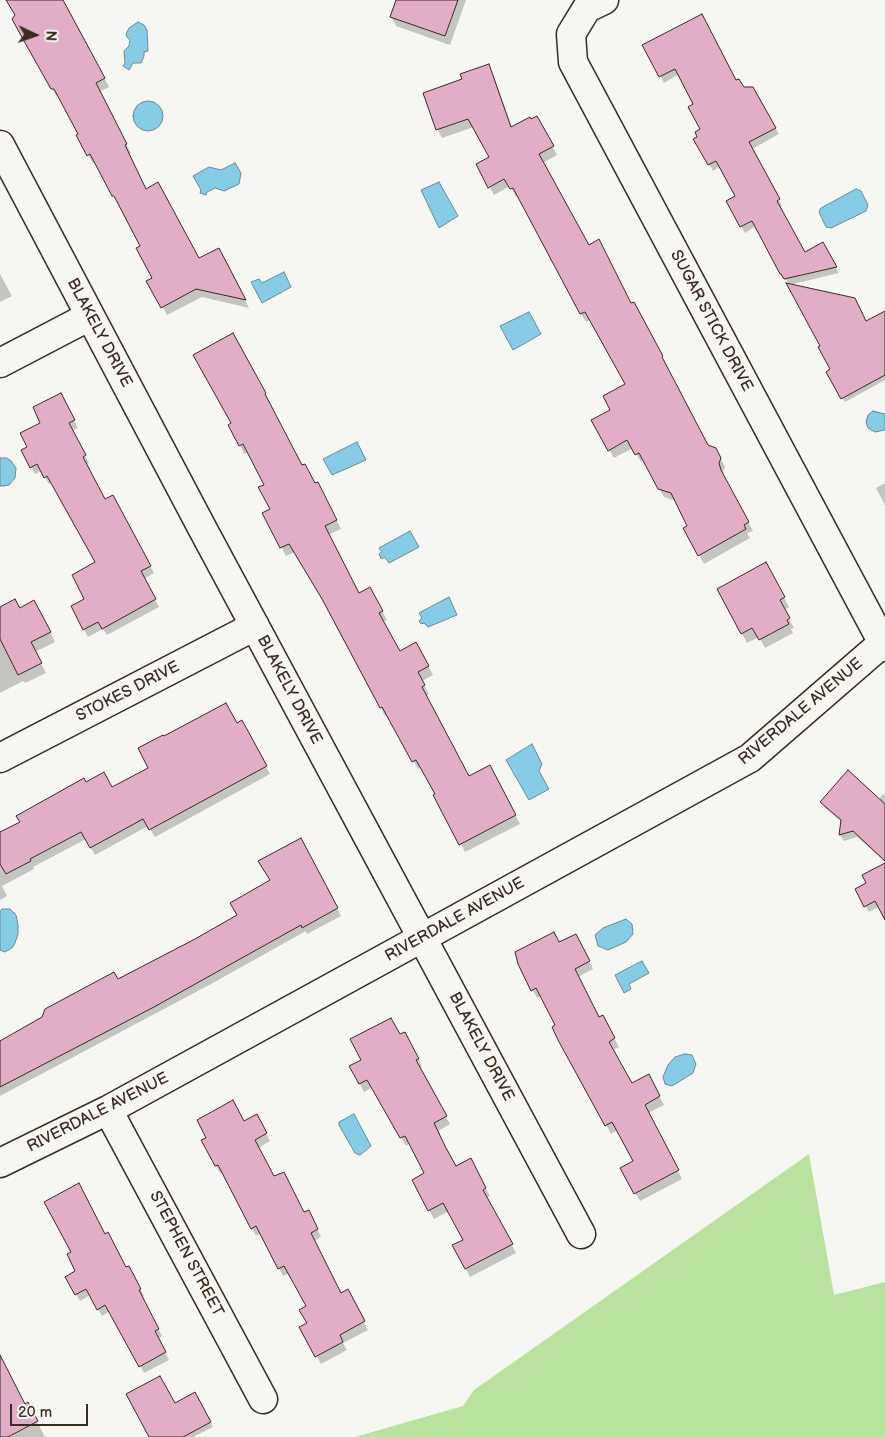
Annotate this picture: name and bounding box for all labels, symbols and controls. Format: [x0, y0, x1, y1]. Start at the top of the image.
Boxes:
north arrow [10, 10, 60, 60]
text: N [42, 30, 59, 41]
street label: SUGAR STICK DRIVE [666, 247, 756, 395]
street label: BLAKELY DRIVE [62, 275, 136, 391]
street label: BLAKELY DRIVE [252, 632, 326, 748]
street label: RIVERDALE AVENUE [735, 654, 867, 770]
street label: STOKES DRIVE [73, 658, 183, 726]
street label: RIVERDALE AVENUE [382, 874, 528, 966]
street label: BLAKELY DRIVE [444, 989, 518, 1105]
street label: RIVERDALE AVENUE [24, 1069, 172, 1157]
street label: STEPHEN STREET [145, 1188, 227, 1320]
scale bar [12, 1394, 90, 1426]
text: 20 m [18, 1403, 52, 1422]

